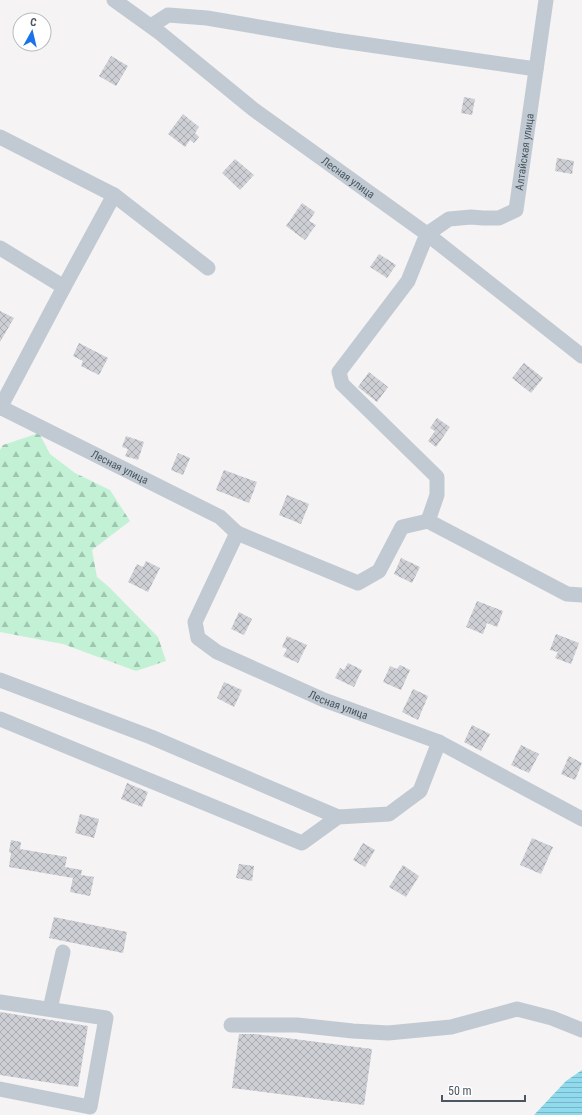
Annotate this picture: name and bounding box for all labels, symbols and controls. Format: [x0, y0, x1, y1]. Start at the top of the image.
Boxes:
north arrow [12, 12, 52, 52]
text: С [29, 16, 37, 29]
street label: Алтайская улица [512, 112, 536, 191]
street label: Лесная улица [319, 154, 377, 201]
street label: Лесная улица [89, 447, 151, 487]
street label: Лесная улица [307, 687, 370, 722]
scale bar [442, 1077, 525, 1103]
text: 50 m [448, 1084, 472, 1098]

